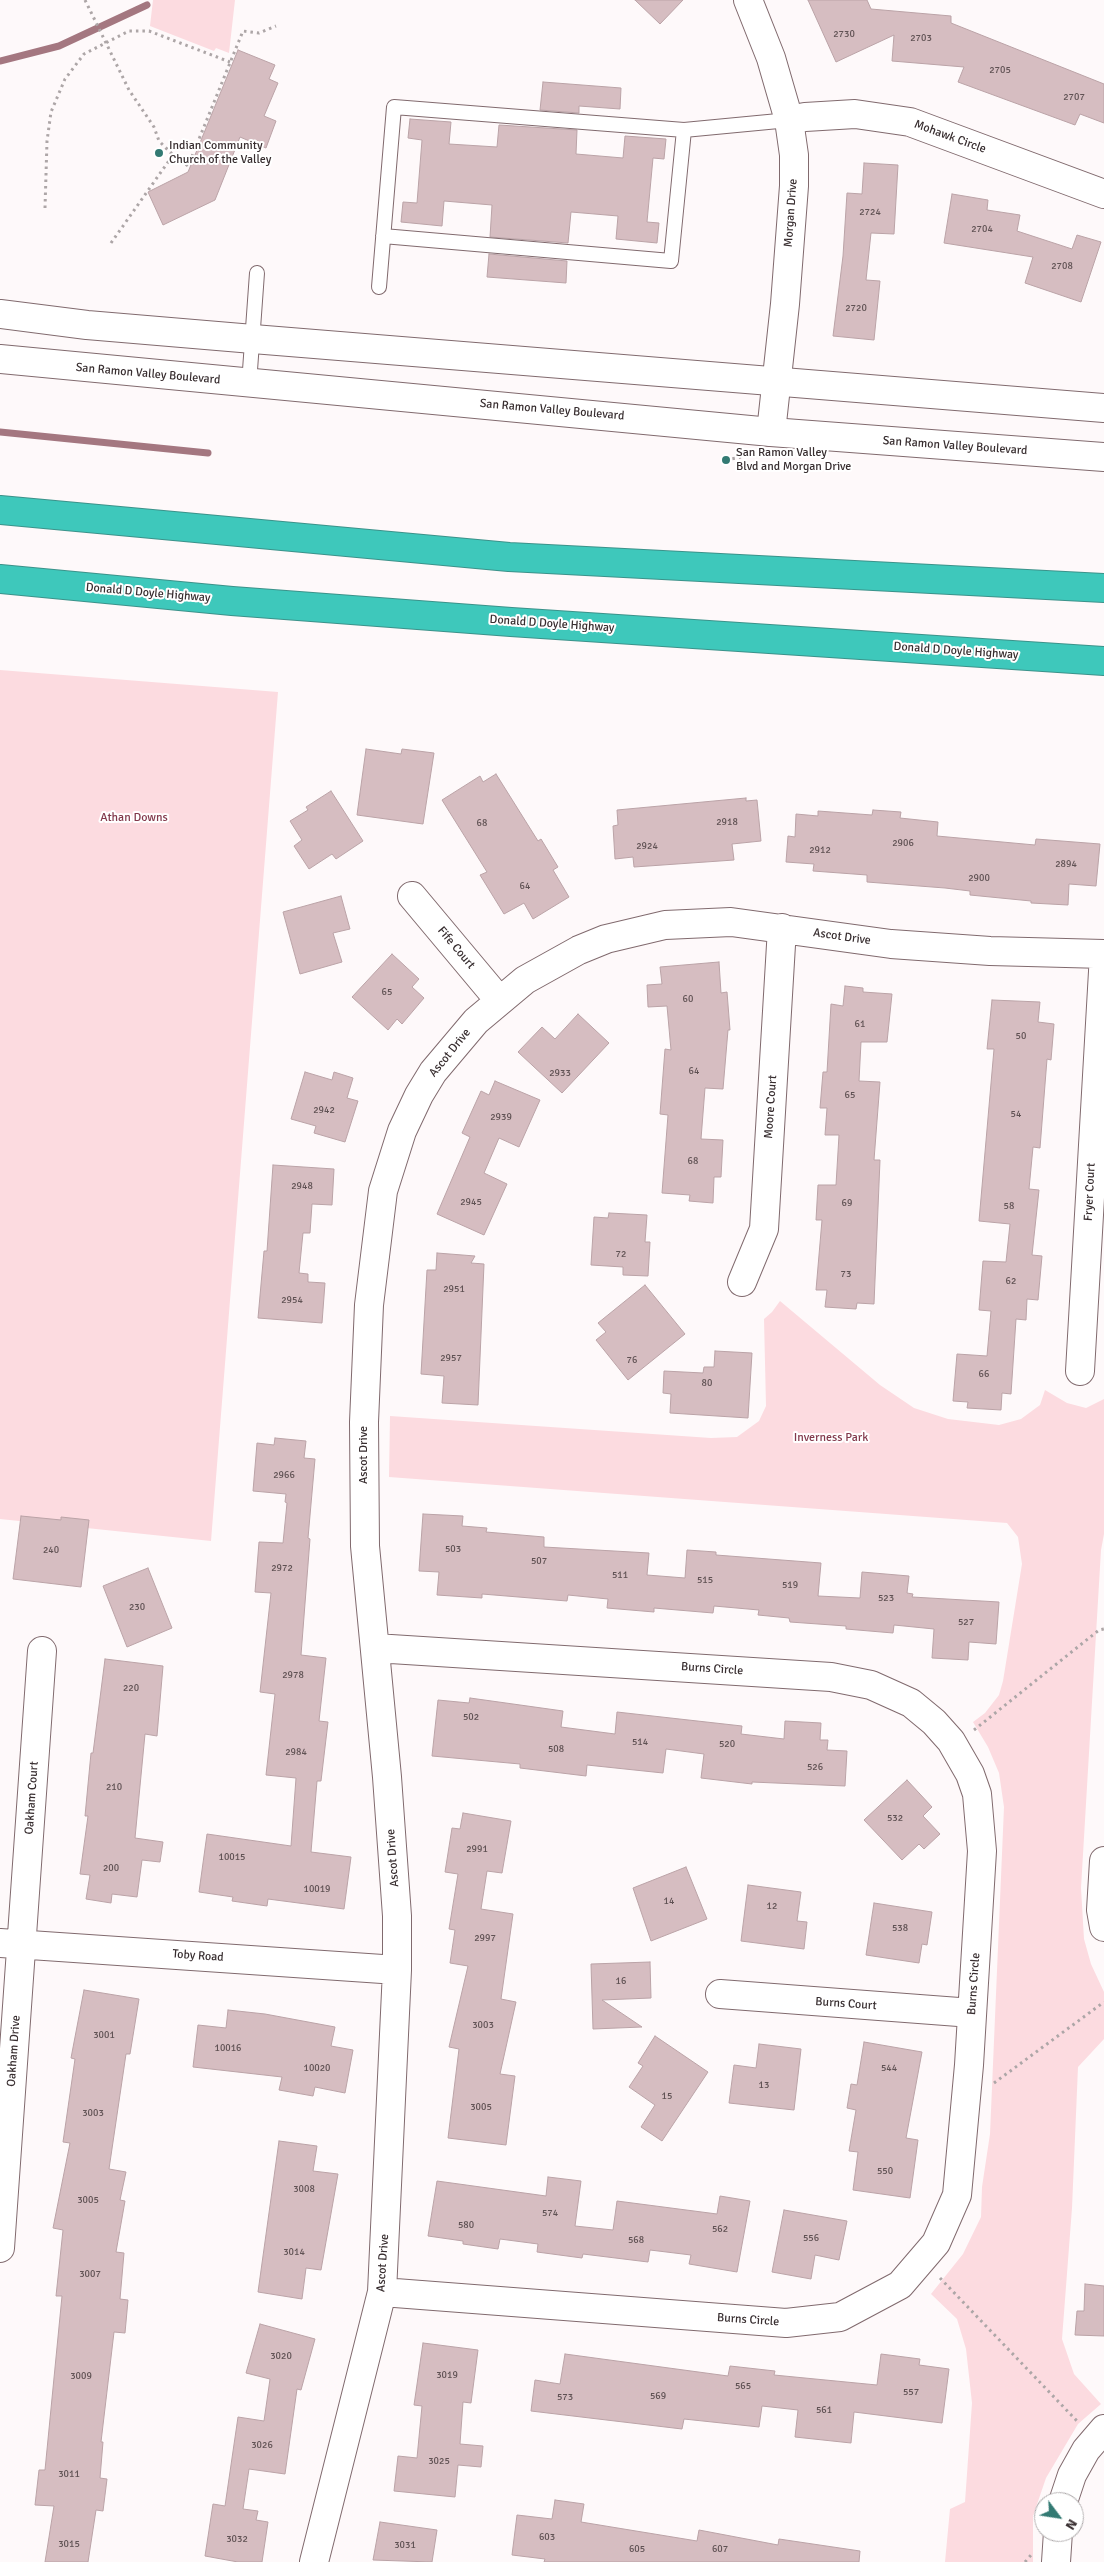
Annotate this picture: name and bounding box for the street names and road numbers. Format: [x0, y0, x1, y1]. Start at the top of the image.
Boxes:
street label: Mohawk Circle [912, 117, 988, 157]
street label: Morgan Drive [781, 178, 801, 248]
street label: San Ramon Valley Boulevard [75, 361, 221, 387]
street label: San Ramon Valley Boulevard [479, 397, 625, 423]
street label: San Ramon Valley Boulevard [882, 434, 1028, 458]
street label: Donald D Doyle Highway [85, 580, 211, 606]
street label: Donald D Doyle Highway [489, 612, 615, 636]
street label: Donald D Doyle Highway [893, 639, 1019, 663]
street label: Fife Court [434, 924, 478, 972]
street label: Ascot Drive [812, 926, 872, 948]
street label: Ascot Drive [426, 1026, 474, 1080]
street label: Moore Court [762, 1075, 780, 1139]
street label: Fryer Court [1081, 1163, 1099, 1221]
street label: Ascot Drive [357, 1426, 371, 1484]
street label: Burns Circle [680, 1660, 744, 1678]
street label: Oakham Court [22, 1761, 42, 1835]
street label: Ascot Drive [384, 1829, 402, 1887]
street label: Toby Road [172, 1947, 224, 1965]
street label: Burns Circle [965, 1952, 983, 2016]
street label: Burns Court [815, 1995, 877, 2013]
street label: Oakham Drive [4, 2015, 24, 2087]
street label: Ascot Drive [374, 2234, 392, 2292]
street label: Burns Circle [716, 2311, 780, 2329]

